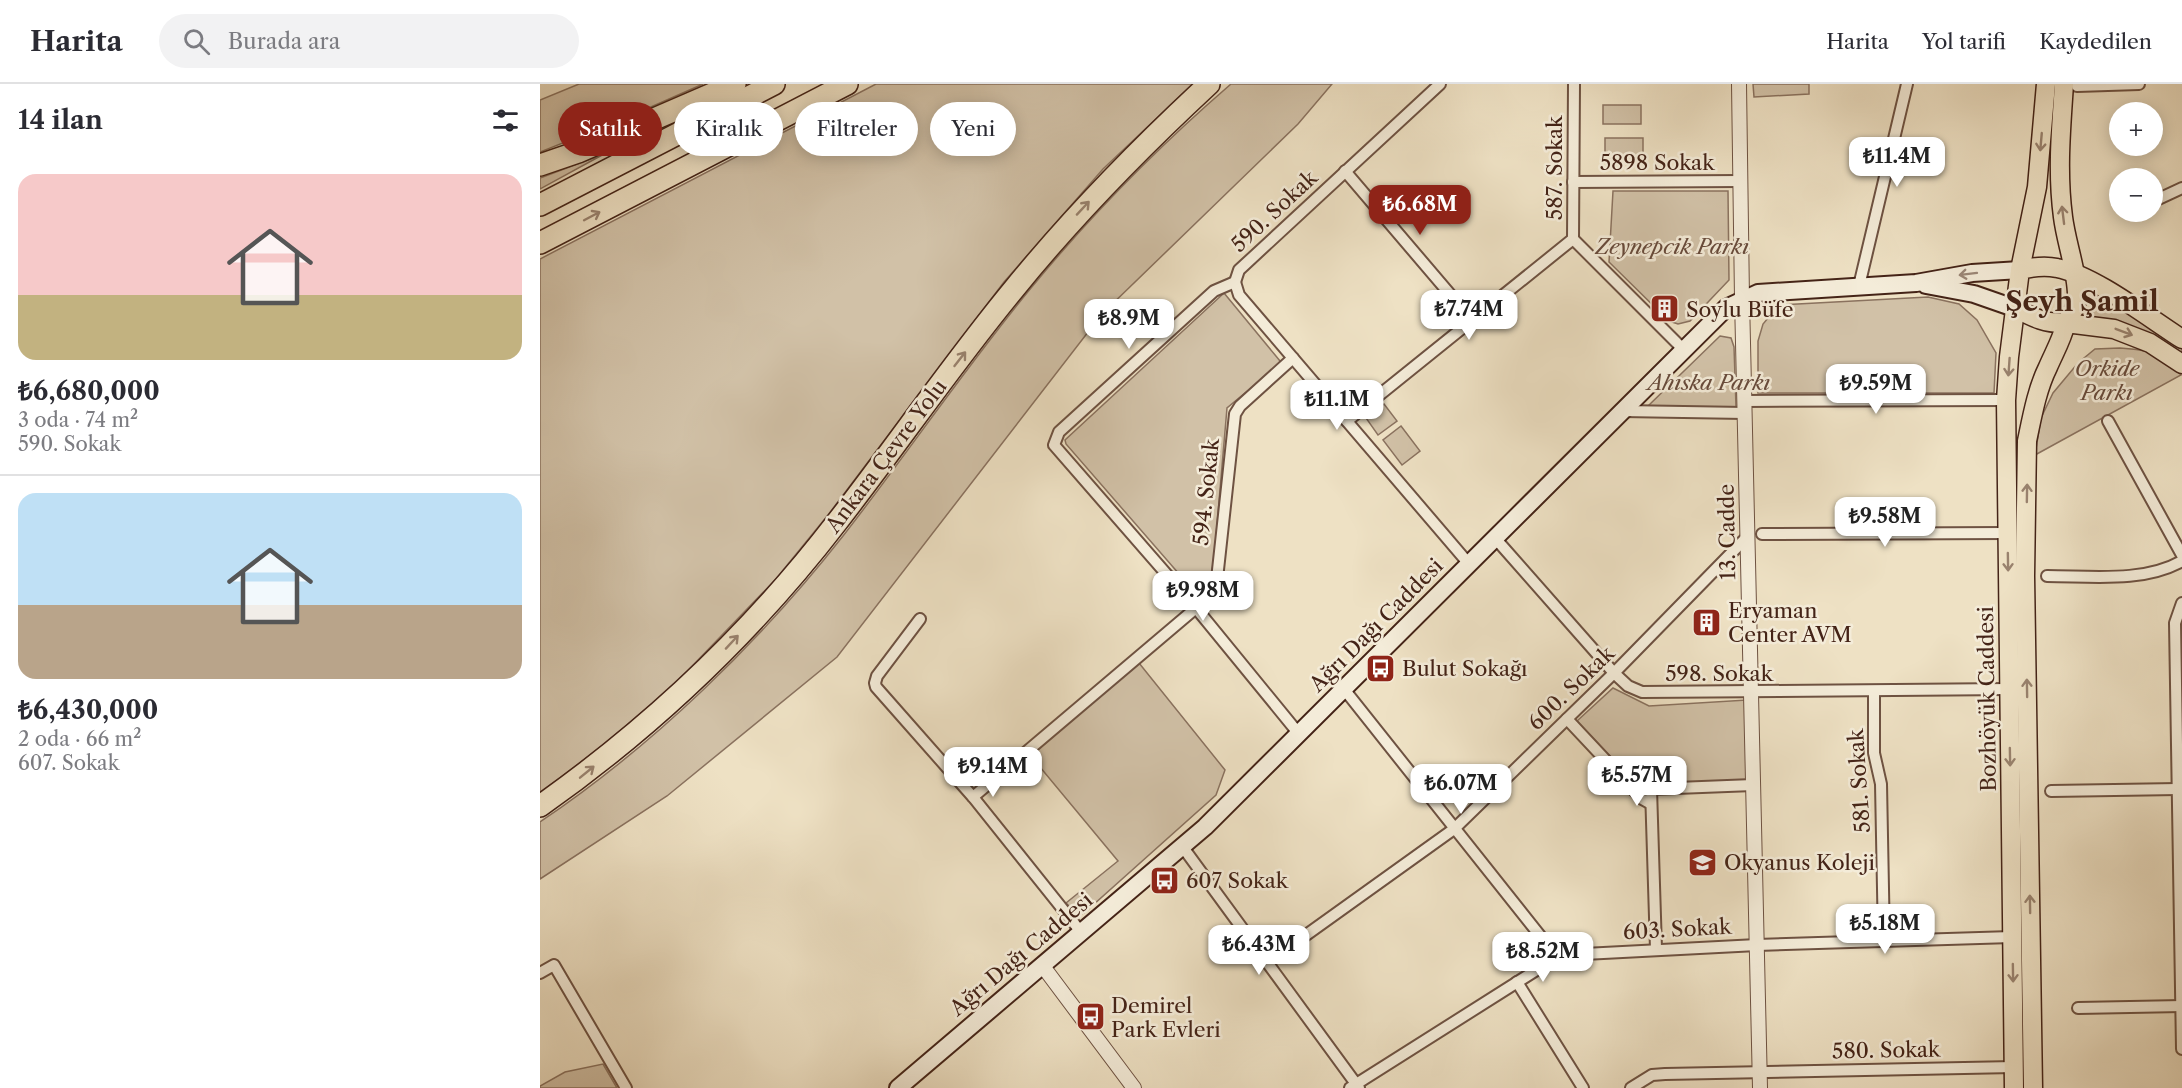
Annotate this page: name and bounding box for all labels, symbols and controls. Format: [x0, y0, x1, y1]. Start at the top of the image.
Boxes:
search box [159, 14, 579, 68]
text: Harita [30, 24, 123, 58]
icon: search [180, 25, 213, 58]
text: Burada ara [228, 28, 340, 55]
text: Harita [1826, 29, 1889, 54]
text: Yol tarifi [1922, 29, 2006, 54]
text: Kaydedilen [2039, 29, 2152, 54]
chip: Satılık [558, 102, 662, 156]
chip: Kiralık [674, 102, 783, 156]
chip: Filtreler [795, 102, 918, 156]
chip: Yeni [930, 102, 1016, 156]
map controls [2109, 102, 2163, 222]
button: + [2109, 102, 2163, 156]
text: 14 ilan [18, 104, 103, 136]
icon: filters [489, 104, 522, 137]
street label: 587. Sokak [1542, 115, 1567, 220]
one-way arrow [2035, 132, 2046, 152]
pin: ₺11.4M [1848, 137, 1946, 188]
text: ₺11.4M [1863, 144, 1931, 168]
street label: 5898 Sokak [1600, 150, 1715, 175]
street label: 590. Sokak [1226, 164, 1323, 257]
button: − [2109, 168, 2163, 222]
pin: ₺6.68M [1371, 185, 1469, 236]
text: ₺6.68M [1383, 192, 1457, 216]
one-way arrow [1076, 201, 1090, 216]
one-way arrow [2057, 205, 2068, 225]
one-way arrow [583, 210, 600, 222]
icon: home [216, 213, 324, 321]
park label: Zeynepcik Parkı [1594, 234, 1749, 259]
one-way arrow [1958, 269, 1978, 280]
district label: Şeyh Şamil [2005, 285, 2159, 318]
pin: ₺7.74M [1420, 290, 1518, 341]
building icon: Soylu Büfe [1649, 293, 1681, 325]
text: ₺7.74M [1435, 297, 1503, 321]
place label: Soylu Büfe [1686, 297, 1794, 322]
pin: ₺8.9M [1087, 299, 1171, 350]
text: ₺8.9M [1098, 306, 1160, 330]
one-way arrow [2114, 328, 2132, 339]
one-way arrow [953, 351, 966, 367]
park label: Orkide Parkı [2075, 356, 2140, 405]
one-way arrow [2003, 357, 2014, 377]
pin: ₺9.59M [1827, 364, 1925, 415]
park label: Ahıska Parkı [1645, 370, 1771, 395]
text: ₺9.59M [1840, 371, 1912, 395]
street label: Ankara Çevre Yolu [820, 374, 952, 538]
text: ₺6,680,000 [18, 375, 160, 407]
pin: ₺11.1M [1288, 380, 1386, 431]
text: ₺11.1M [1304, 387, 1370, 411]
text: 3 oda · 74 m² [18, 408, 138, 432]
text: 590. Sokak [18, 432, 121, 456]
street label: 594. Sokak [1188, 436, 1224, 547]
one-way arrow [2021, 483, 2033, 503]
street label: 13. Cadde [1714, 484, 1740, 580]
pin: ₺9.58M [1836, 497, 1934, 548]
text: ₺9.58M [1849, 504, 1921, 528]
icon: home [216, 532, 324, 640]
one-way arrow [2002, 552, 2014, 572]
street label: Ağrı Dağı Caddesi [1303, 553, 1448, 698]
pin: ₺9.98M [1154, 571, 1252, 622]
text: ₺9.98M [1166, 578, 1240, 602]
place label: Eryaman Center AVM [1728, 598, 1852, 647]
building icon: Eryaman Center AVM [1691, 606, 1723, 638]
street label: Bozhöyük Caddesi [1973, 606, 2001, 792]
one-way arrow [725, 634, 739, 649]
street label: 600. Sokak [1523, 640, 1620, 735]
bus stop icon: Bulut Sokağı [1365, 652, 1397, 684]
place label: Bulut Sokağı [1402, 656, 1527, 681]
street label: 598. Sokak [1665, 661, 1774, 686]
one-way arrow [2021, 678, 2033, 698]
text: ₺6,430,000 [18, 694, 158, 726]
text: 2 oda · 66 m² [18, 727, 141, 751]
street label: 581. Sokak [1843, 727, 1875, 834]
pin: ₺9.14M [944, 747, 1042, 798]
one-way arrow [2004, 747, 2016, 767]
text: 607. Sokak [18, 751, 119, 775]
text: ₺9.14M [958, 754, 1028, 778]
pin: ₺5.57M [1588, 756, 1686, 807]
text: ₺5.57M [1602, 763, 1672, 787]
pin: ₺6.07M [1412, 764, 1510, 815]
one-way arrow [579, 765, 595, 778]
text: ₺6.07M [1424, 771, 1498, 795]
school or university icon: Okyanus Koleji [1687, 846, 1719, 878]
place label: Okyanus Koleji [1724, 850, 1875, 875]
bus stop icon: 607 Sokak [1149, 864, 1181, 896]
place label: 607 Sokak [1186, 868, 1289, 893]
street label: Ağrı Dağı Caddesi [944, 887, 1097, 1022]
one-way arrow [2025, 894, 2036, 914]
pin: ₺5.18M [1836, 904, 1934, 955]
text: ₺5.18M [1850, 911, 1920, 935]
street label: 603. Sokak [1622, 914, 1733, 944]
pin: ₺6.43M [1210, 925, 1308, 976]
text: ₺6.43M [1222, 932, 1296, 956]
pin: ₺8.52M [1494, 932, 1592, 983]
text: ₺8.52M [1506, 939, 1580, 963]
one-way arrow [2007, 963, 2019, 983]
place label: Demirel Park Evleri [1111, 993, 1221, 1042]
bus stop icon: Demirel Park Evleri [1074, 1001, 1106, 1033]
street label: 580. Sokak [1832, 1037, 1941, 1063]

